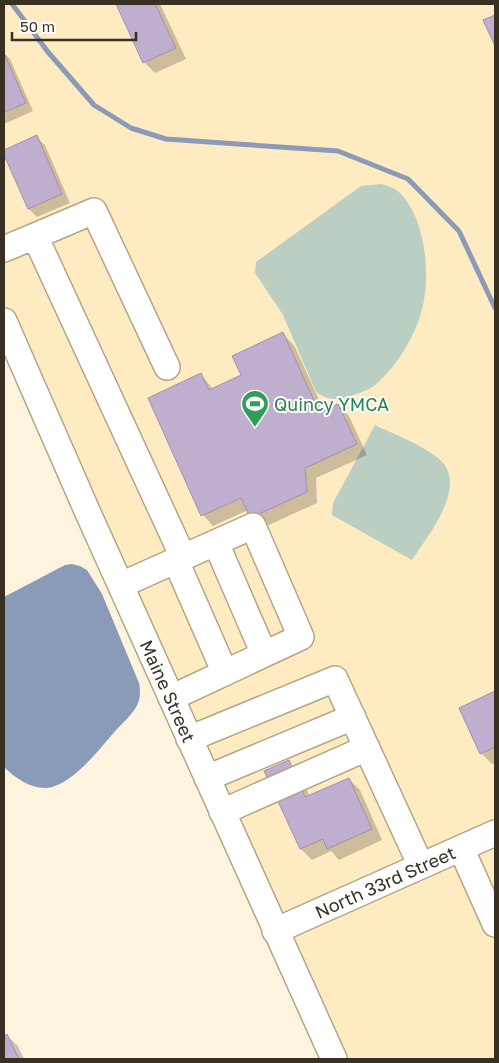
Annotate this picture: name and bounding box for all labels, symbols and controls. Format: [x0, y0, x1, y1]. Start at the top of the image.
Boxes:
scale bar [12, 10, 136, 42]
text: 50 m [20, 17, 55, 35]
sports icon: Quincy YMCA [240, 389, 270, 428]
place label: Quincy YMCA [274, 393, 389, 415]
street label: Maine Street [136, 636, 200, 746]
street label: North 33rd Street [311, 841, 459, 923]

